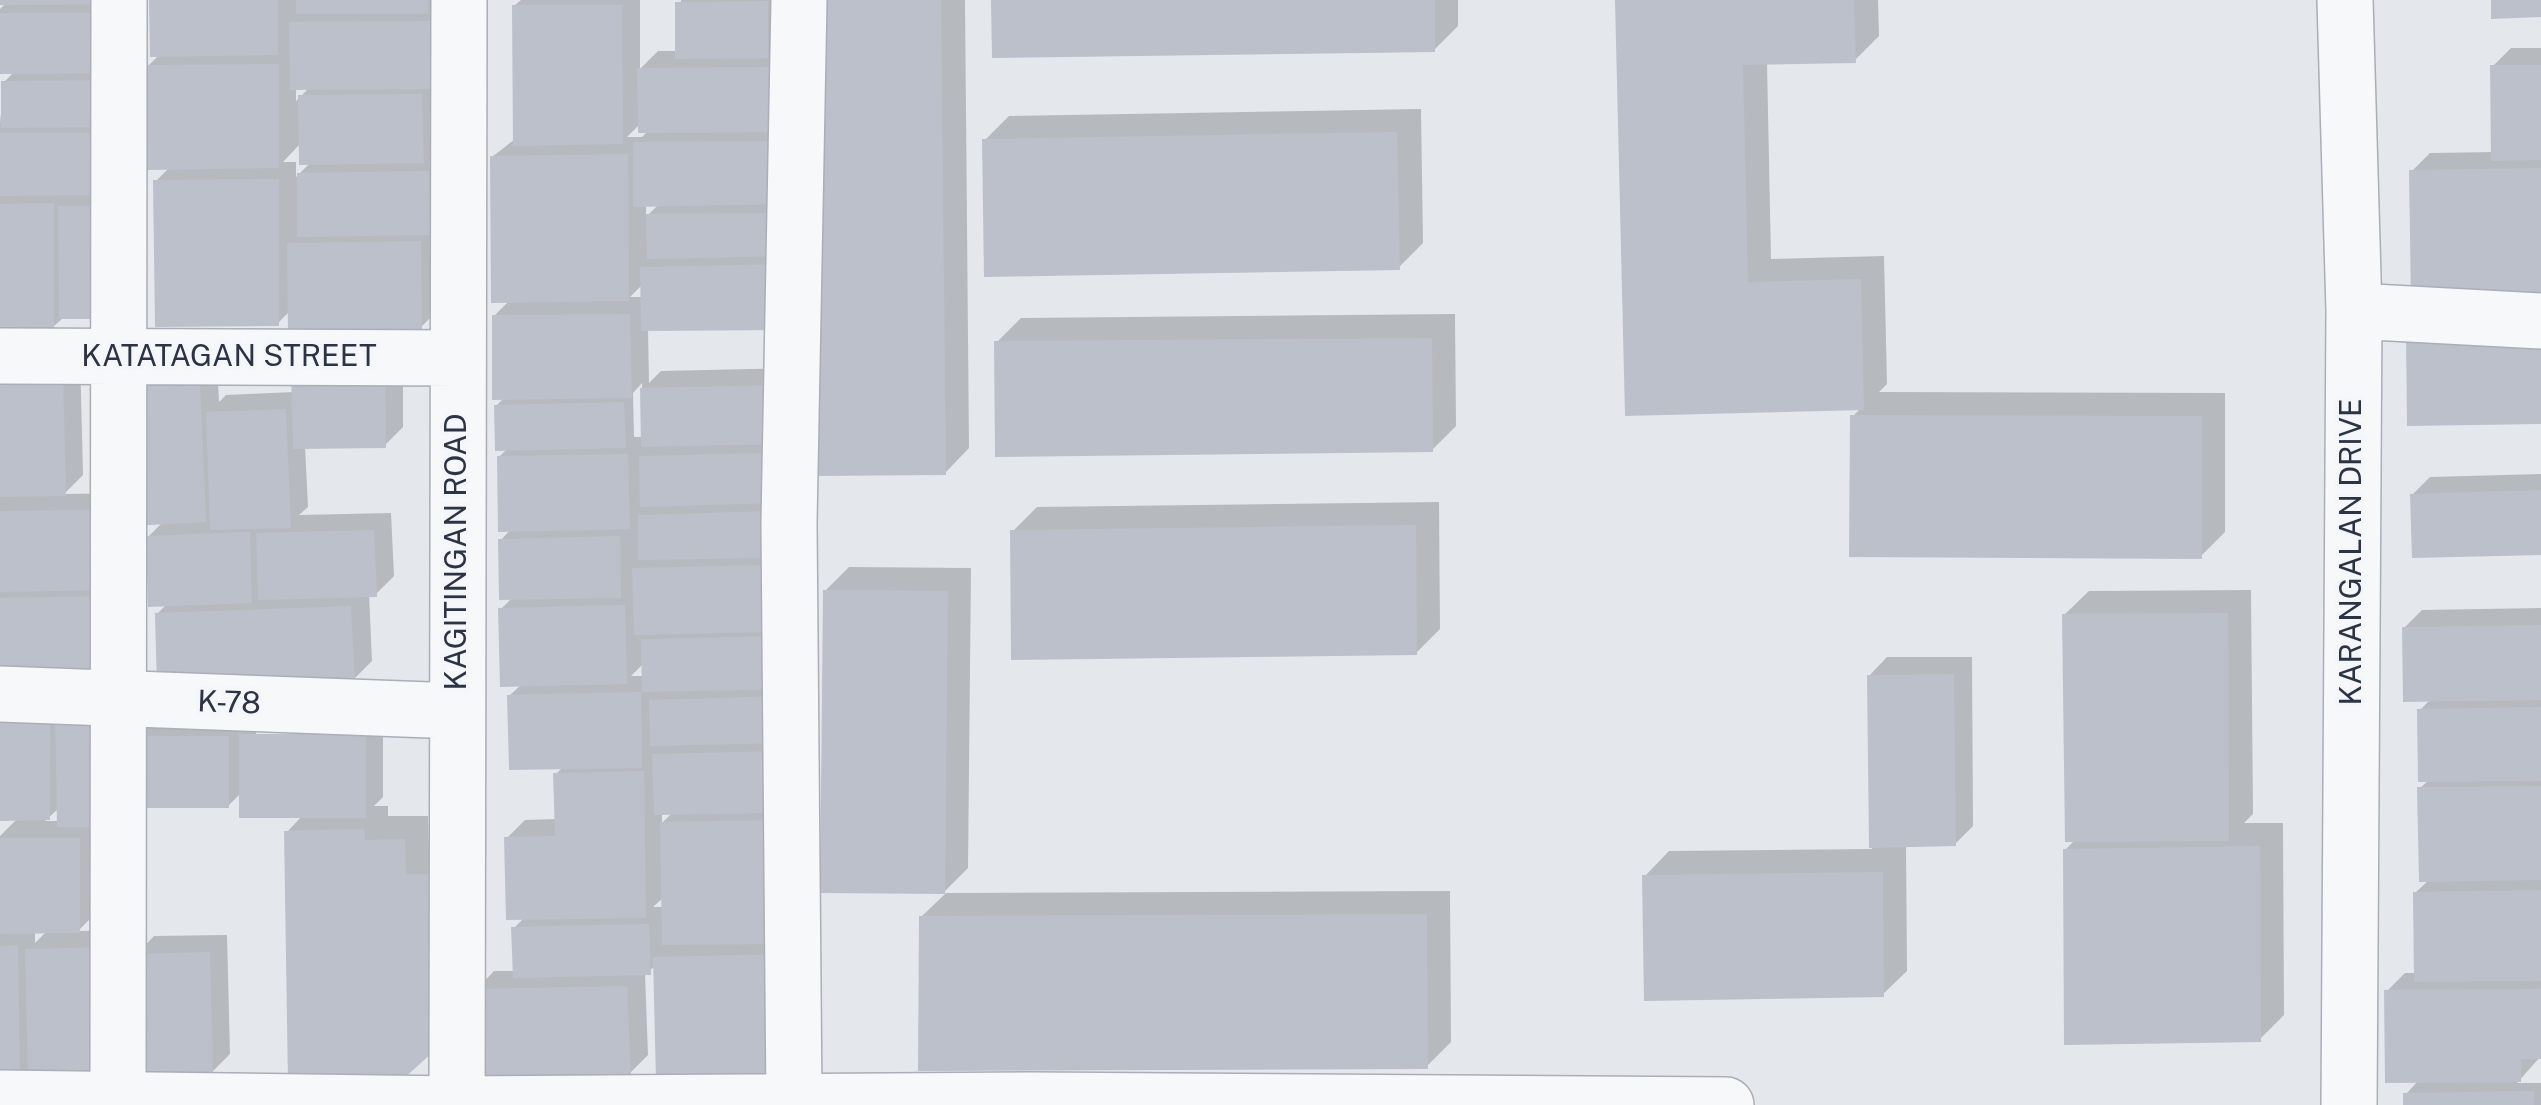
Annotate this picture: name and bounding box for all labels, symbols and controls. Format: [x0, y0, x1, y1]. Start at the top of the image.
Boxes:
street label: KATATAGAN STREET [81, 339, 377, 375]
street label: KARANGALAN DRIVE [2334, 398, 2370, 706]
street label: KAGITINGAN ROAD [439, 414, 475, 690]
street label: K-78 [197, 684, 261, 722]

